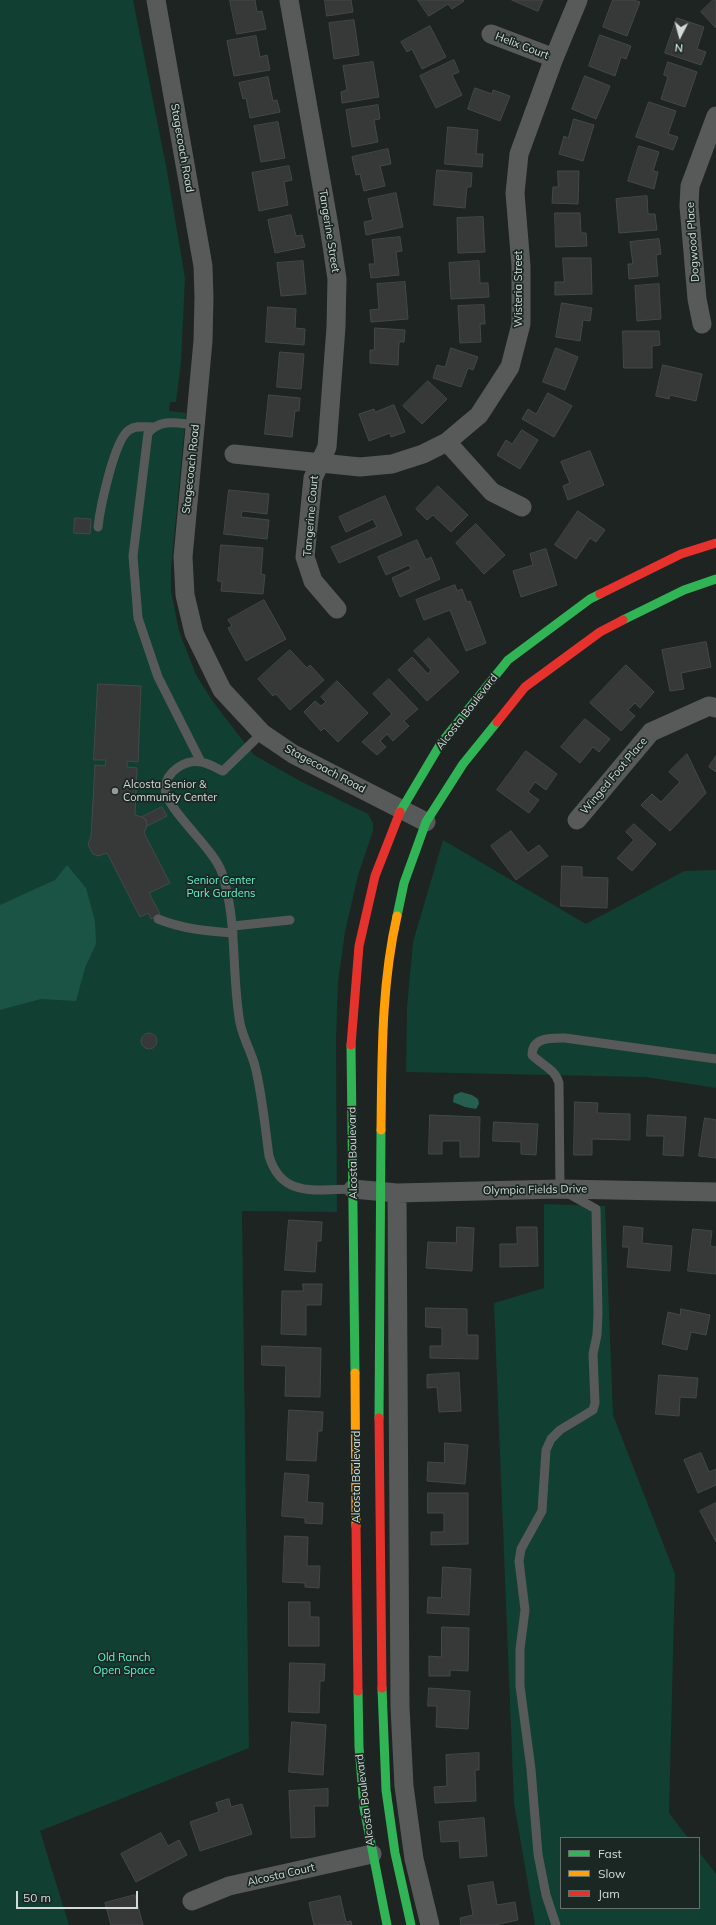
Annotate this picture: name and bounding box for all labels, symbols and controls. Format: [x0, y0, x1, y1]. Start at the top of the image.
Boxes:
north arrow [660, 16, 700, 56]
street label: Helix Court [493, 30, 551, 62]
text: N [674, 41, 684, 55]
street label: Stagecoach Road [168, 103, 196, 193]
street label: Tangerine Street [316, 189, 342, 273]
street label: Dogwood Place [684, 201, 702, 283]
street label: Wisteria Street [512, 251, 526, 327]
street label: Stagecoach Road [180, 424, 202, 514]
street label: Tangerine Court [301, 475, 321, 557]
street label: Alcosta Boulevard [433, 671, 501, 753]
street label: Winged Foot Place [578, 735, 650, 817]
street label: Stagecoach Road [282, 742, 368, 796]
place label: Alcosta Senior & Community Center [123, 778, 217, 804]
marker: Alcosta Senior & Community Center [110, 786, 120, 796]
park label: Senior Center Park Gardens [186, 874, 256, 900]
street label: Alcosta Boulevard [346, 1107, 360, 1199]
street label: Olympia Fields Drive [483, 1182, 587, 1198]
street label: Alcosta Boulevard [350, 1431, 364, 1523]
park label: Old Ranch Open Space [93, 1651, 155, 1677]
street label: Alcosta Boulevard [353, 1753, 377, 1847]
legend [560, 1837, 700, 1909]
text: Fast [598, 1846, 622, 1861]
street label: Alcosta Court [246, 1861, 316, 1889]
text: Slow [598, 1866, 626, 1881]
scale bar [18, 1883, 140, 1909]
text: Jam [598, 1886, 620, 1901]
text: 50 m [23, 1890, 51, 1905]

